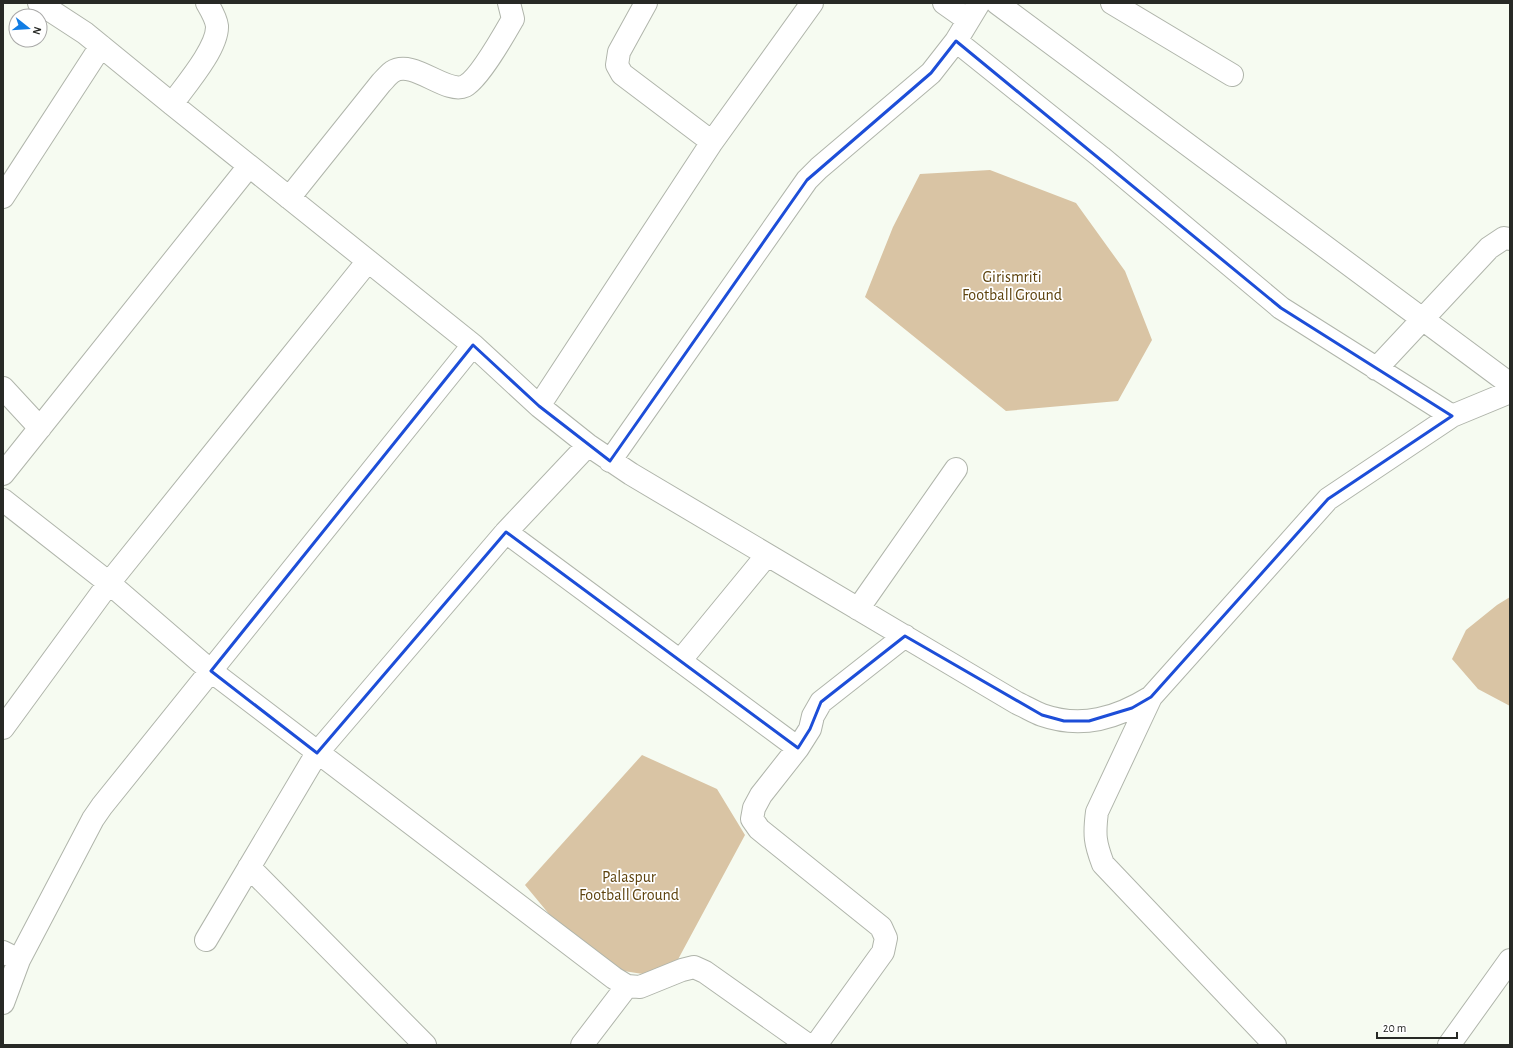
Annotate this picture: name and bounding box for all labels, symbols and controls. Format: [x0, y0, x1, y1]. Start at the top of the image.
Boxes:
north arrow [8, 8, 48, 48]
text: N [31, 26, 43, 36]
park label: Girismriti Football Ground [962, 269, 1062, 303]
park label: Palaspur Football Ground [579, 869, 679, 903]
scale bar [1377, 1014, 1457, 1040]
text: 20 m [1383, 1022, 1406, 1034]

